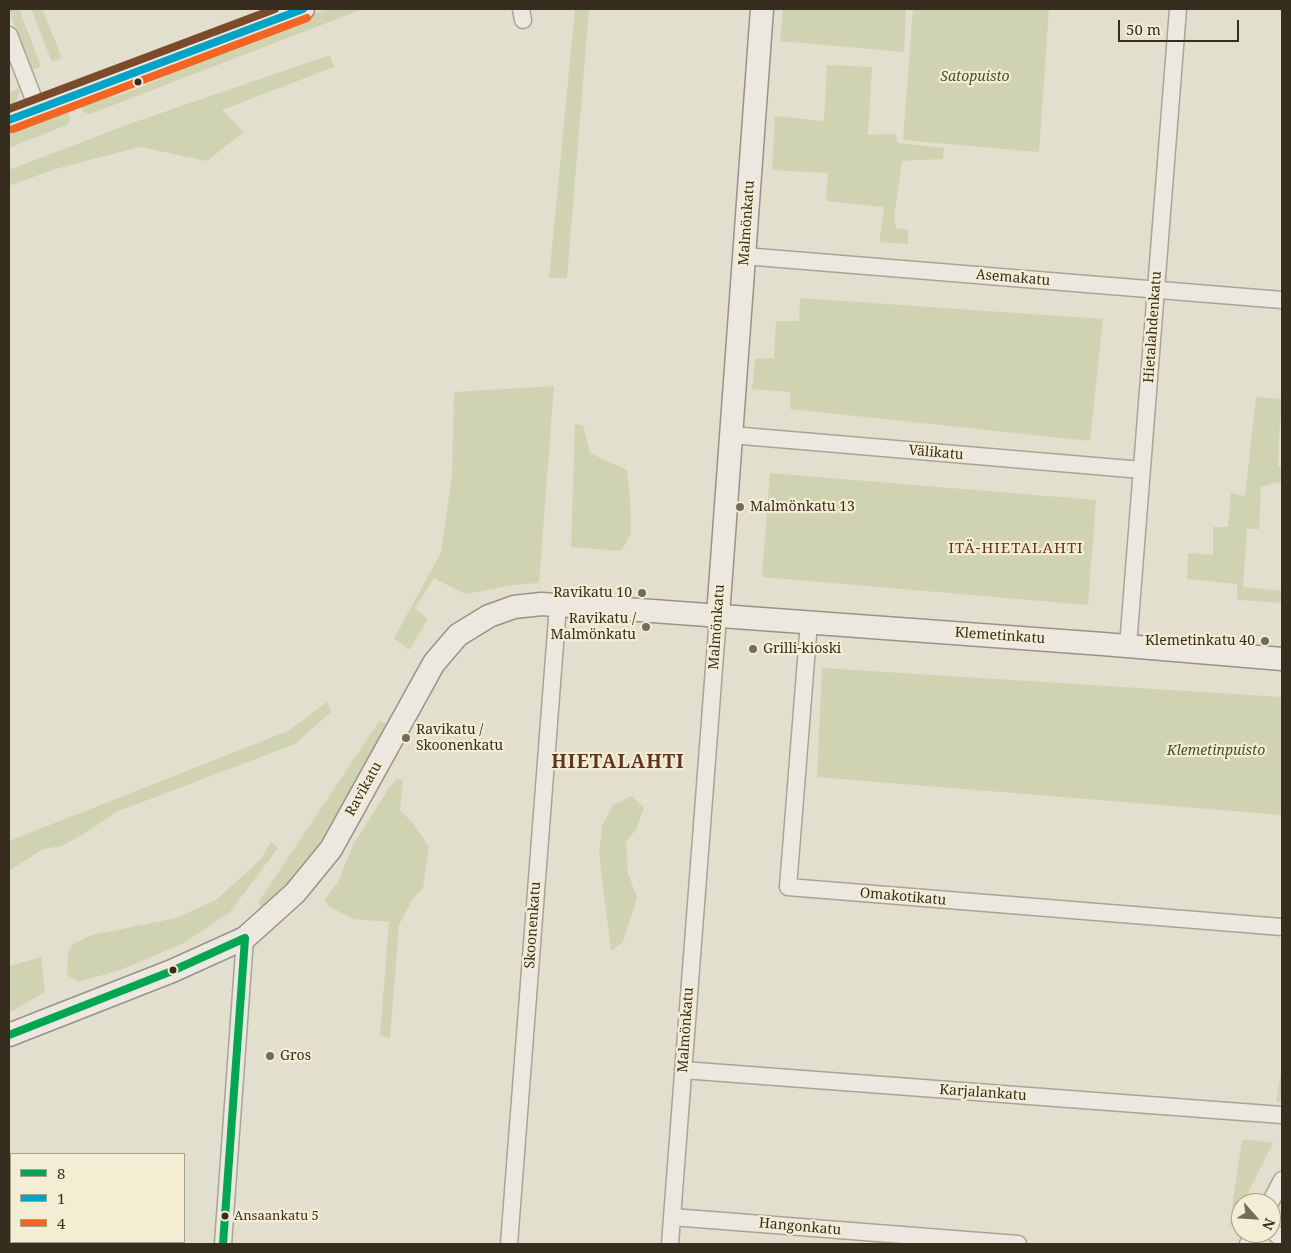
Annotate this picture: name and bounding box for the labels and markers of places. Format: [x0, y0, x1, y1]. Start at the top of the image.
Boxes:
unlabelled marker [133, 77, 143, 87]
place label: Malmönkatu 13 [750, 499, 855, 515]
marker: Malmönkatu 13 [734, 501, 746, 513]
place label: Ravikatu 10 [553, 585, 632, 601]
marker: Ravikatu 10 [636, 587, 648, 599]
place label: Ravikatu / Malmönkatu [550, 611, 636, 644]
marker: Ravikatu / Malmönkatu [640, 621, 652, 633]
place label: Klemetinkatu 40 [1145, 633, 1255, 649]
marker: Klemetinkatu 40 [1259, 635, 1271, 647]
place label: Grilli-kioski [763, 641, 841, 657]
marker: Grilli-kioski [747, 643, 759, 655]
place label: Ravikatu / Skoonenkatu [416, 722, 503, 754]
marker: Ravikatu / Skoonenkatu [400, 732, 412, 744]
unlabelled marker [168, 965, 178, 975]
place label: Gros [280, 1048, 311, 1064]
marker: Gros [264, 1050, 276, 1062]
place label: Ansaankatu 5 [234, 1208, 319, 1224]
marker: Ansaankatu 5 [220, 1211, 230, 1221]

